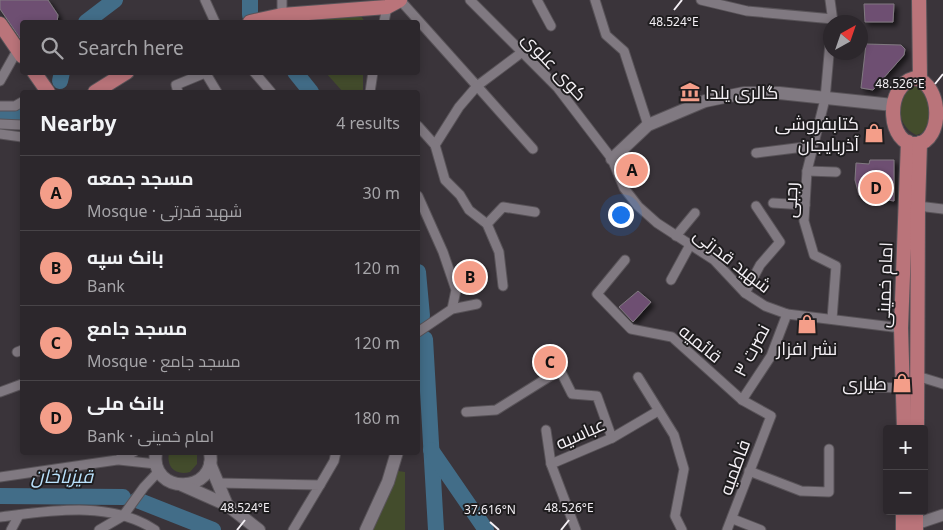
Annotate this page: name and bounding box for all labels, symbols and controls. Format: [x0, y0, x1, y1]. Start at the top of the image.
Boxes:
text: 48.524°E [649, 13, 699, 30]
north arrow [823, 15, 868, 60]
search box [20, 20, 420, 75]
street label: کوی علوی [517, 27, 593, 105]
icon: search [38, 34, 66, 62]
text: Search here [78, 35, 184, 61]
text: 48.526°E [875, 75, 925, 92]
place label: گالری یلدا [705, 80, 778, 104]
museum icon: گالری یلدا [679, 81, 701, 103]
text: Nearby [40, 109, 116, 137]
place label: کتابفروشی آذربایجان [775, 111, 859, 156]
text: 4 results [336, 112, 400, 134]
shop icon: کتابفروشی آذربایجان [863, 122, 885, 144]
pin: A [616, 151, 648, 189]
text: مسجد جمعه [87, 165, 193, 191]
pin: D [860, 169, 892, 207]
text: A [50, 182, 62, 204]
text: 30 m [363, 182, 400, 204]
street label: رجبی [777, 182, 803, 218]
text: Mosque · شهید قدرتی [87, 200, 242, 222]
your location [608, 202, 634, 228]
street label: شهید قدرتی [689, 222, 777, 298]
street label: امام خمینی [871, 241, 898, 329]
text: بانک سپه [87, 244, 164, 270]
text: B [51, 257, 61, 279]
text: 120 m [353, 257, 400, 279]
pin: B [454, 258, 486, 296]
text: Bank [87, 275, 125, 297]
shop icon: نشر افزار [796, 313, 818, 335]
text: مسجد جامع [87, 315, 187, 341]
street label: قائمیه [674, 318, 728, 368]
street label: نصرت ۳ [727, 320, 775, 380]
text: C [51, 332, 61, 354]
text: 120 m [353, 332, 400, 354]
place label: نشر افزار [776, 336, 837, 360]
pin: C [534, 343, 566, 381]
text: Mosque · مسجد جامع [87, 350, 241, 372]
place label: طیاری [842, 371, 887, 395]
shop icon: طیاری [891, 372, 913, 394]
text: بانک ملی [87, 390, 164, 416]
text: D [50, 407, 62, 429]
text: 180 m [353, 407, 400, 429]
street label: عباسیه [551, 411, 609, 455]
text: Bank · امام خمینی [87, 425, 214, 447]
map controls [883, 425, 928, 515]
button: + [883, 425, 928, 470]
street label: فاطمیه [713, 436, 755, 498]
water label: قیزباخان [31, 463, 95, 489]
button: − [883, 470, 928, 515]
text: 48.524°E [220, 499, 270, 516]
text: 48.526°E [544, 499, 594, 516]
text: 37.616°N [464, 501, 516, 518]

